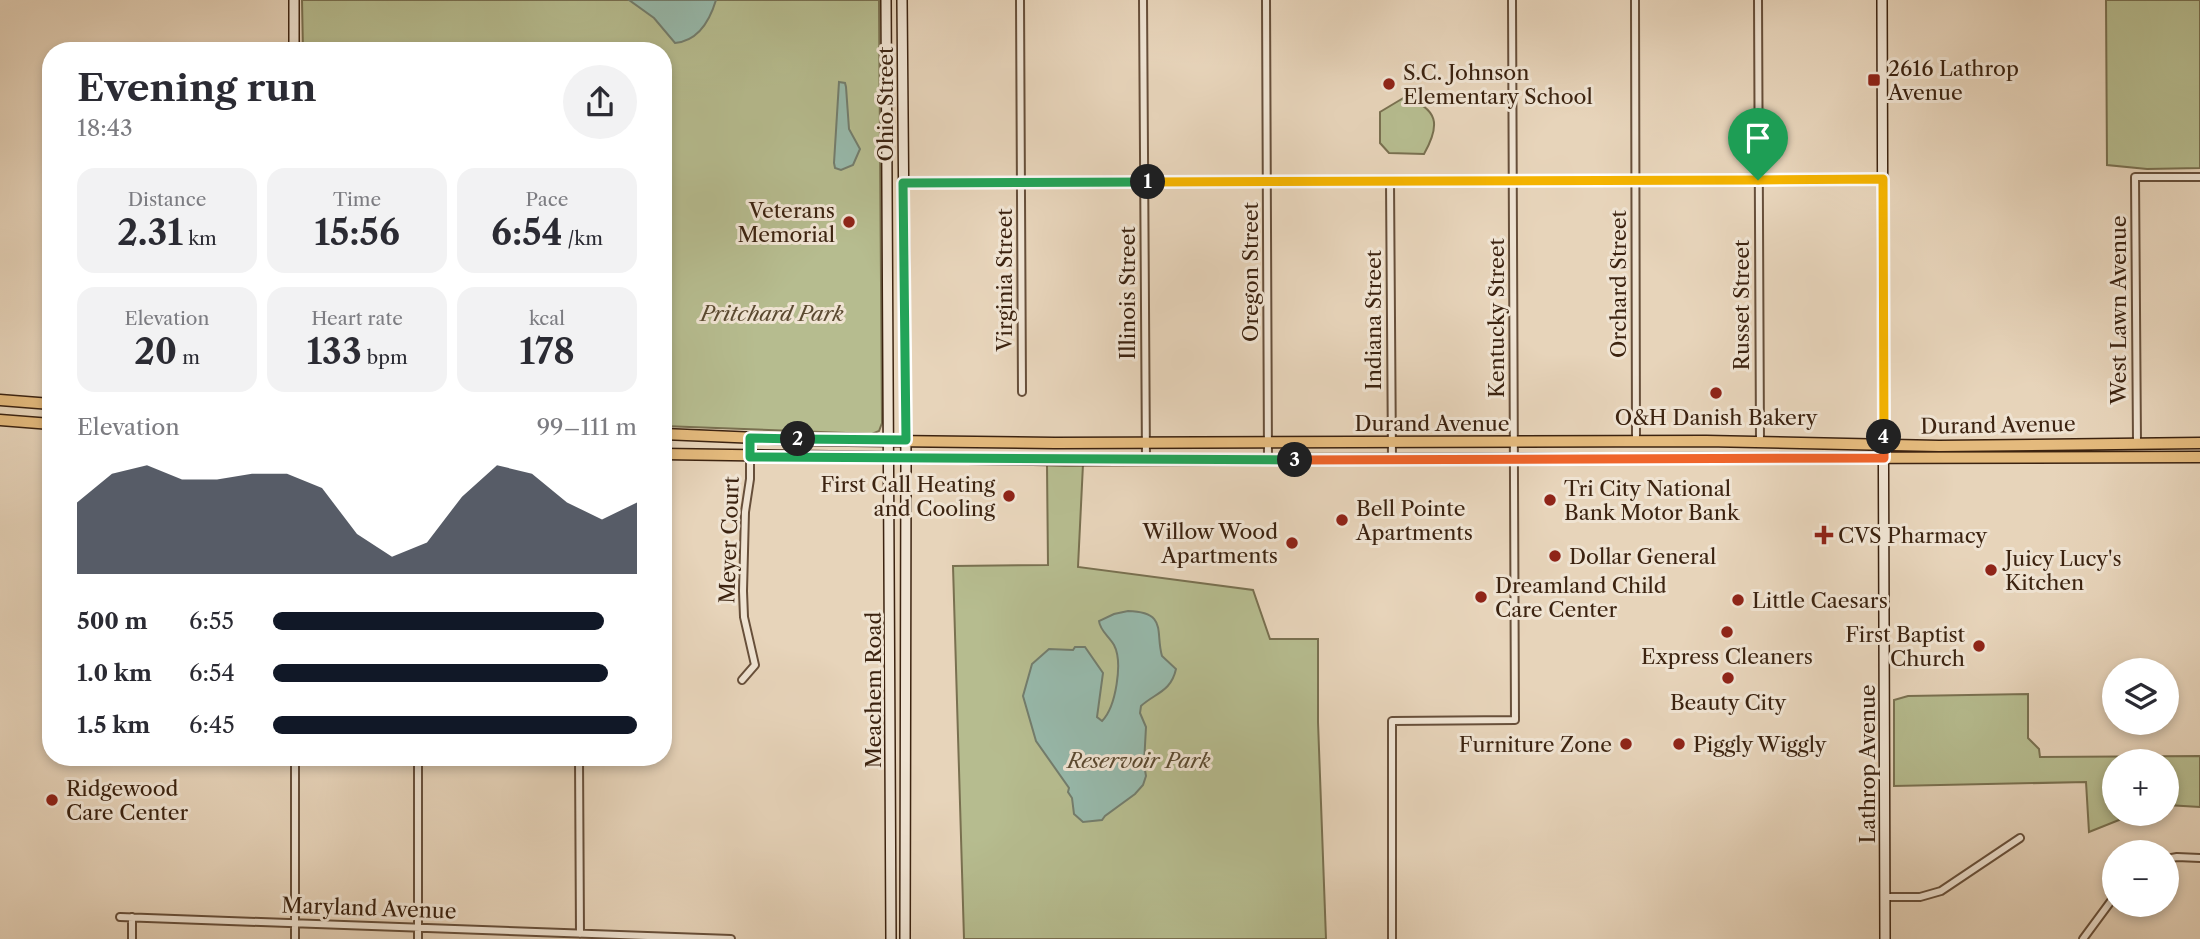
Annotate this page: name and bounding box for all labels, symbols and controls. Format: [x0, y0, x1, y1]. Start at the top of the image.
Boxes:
street label: Ohio Street [873, 46, 898, 161]
place label: 2616 Lathrop Avenue [1887, 56, 2019, 105]
place label: S.C. Johnson Elementary School [1403, 60, 1593, 109]
text: Evening run [77, 64, 317, 111]
button: share [563, 65, 637, 139]
marker: 2616 Lathrop Avenue [1866, 72, 1882, 88]
marker: S.C. Johnson Elementary School [1381, 76, 1397, 92]
pin [1728, 108, 1788, 180]
text: 18:43 [77, 114, 133, 142]
icon: arrive [1739, 119, 1777, 157]
pin: 1 [1130, 164, 1166, 200]
text: 1 [1143, 170, 1152, 193]
text: Distance [128, 188, 206, 211]
text: Time [333, 188, 381, 211]
text: Pace [526, 188, 568, 211]
place label: Veterans Memorial [738, 198, 835, 247]
street label: Oregon Street [1238, 201, 1263, 342]
street label: Virginia Street [992, 208, 1017, 353]
street label: Orchard Street [1606, 210, 1631, 358]
text: 2.31 [117, 211, 183, 254]
text: 15:56 [314, 211, 400, 254]
text: 6:54 [491, 211, 562, 254]
marker: Veterans Memorial [841, 214, 857, 230]
street label: West Lawn Avenue [2106, 215, 2131, 406]
street label: Illinois Street [1115, 226, 1140, 360]
text: km [183, 227, 217, 250]
text: /km [562, 227, 603, 250]
street label: Kentucky Street [1484, 237, 1509, 398]
street label: Russet Street [1729, 239, 1754, 370]
street label: Indiana Street [1361, 249, 1386, 390]
park label: Pritchard Park [698, 301, 844, 326]
text: Elevation [125, 307, 209, 330]
text: Heart rate [311, 307, 403, 330]
text: kcal [529, 307, 565, 330]
text: 20 [134, 330, 177, 373]
text: 133 [306, 330, 362, 373]
text: 178 [519, 330, 575, 373]
text: m [177, 346, 200, 369]
text: bpm [362, 346, 408, 369]
marker: O&H Danish Bakery [1708, 385, 1724, 401]
place label: O&H Danish Bakery [1615, 405, 1818, 430]
street label: Durand Avenue [1354, 411, 1510, 436]
street label: Durand Avenue [1920, 411, 2076, 439]
text: Elevation [77, 413, 180, 441]
text: 99–111 m [537, 413, 637, 441]
pin: 4 [1867, 420, 1902, 454]
pin: 2 [780, 422, 816, 457]
text: 4 [1878, 425, 1889, 448]
text: 2 [792, 427, 803, 450]
pin: 3 [1278, 442, 1312, 477]
text: 3 [1289, 448, 1300, 471]
place label: First Call Heating and Cooling [820, 472, 996, 521]
street label: Meyer Court [714, 475, 744, 604]
place label: Tri City National Bank Motor Bank [1564, 476, 1740, 525]
marker: First Call Heating and Cooling [1001, 488, 1017, 504]
marker: Tri City National Bank Motor Bank [1542, 492, 1558, 508]
place label: Bell Pointe Apartments [1355, 496, 1473, 545]
marker: Bell Pointe Apartments [1334, 512, 1350, 528]
place label: Willow Wood Apartments [1142, 519, 1278, 568]
place label: CVS Pharmacy [1838, 523, 1987, 548]
marker: CVS Pharmacy [1816, 527, 1832, 543]
marker: Willow Wood Apartments [1284, 535, 1300, 551]
place label: Dollar General [1569, 544, 1716, 569]
place label: Juicy Lucy's Kitchen [2002, 546, 2122, 595]
marker: Dollar General [1547, 548, 1563, 564]
marker: Juicy Lucy's Kitchen [1983, 562, 1999, 578]
place label: Dreamland Child Care Center [1495, 573, 1667, 622]
place label: Little Caesars [1752, 588, 1888, 613]
marker: Dreamland Child Care Center [1473, 589, 1489, 605]
marker: Little Caesars [1730, 592, 1746, 608]
text: 500 m [77, 607, 148, 635]
text: 6:55 [189, 607, 234, 635]
street label: Meachem Road [861, 612, 886, 768]
place label: First Baptist Church [1845, 622, 1966, 671]
marker: Express Cleaners [1719, 624, 1735, 640]
marker: First Baptist Church [1971, 638, 1987, 654]
place label: Express Cleaners [1641, 644, 1813, 669]
map controls [2102, 658, 2179, 917]
button: layers [2102, 658, 2179, 735]
text: 1.0 km [77, 659, 152, 687]
text: 6:54 [189, 659, 235, 687]
marker: Beauty City [1720, 670, 1736, 686]
street label: Lathrop Avenue [1855, 684, 1880, 844]
place label: Beauty City [1670, 690, 1786, 715]
text: 1.5 km [77, 711, 150, 739]
text: 6:45 [189, 711, 235, 739]
place label: Furniture Zone [1459, 732, 1612, 757]
place label: Piggly Wiggly [1693, 732, 1827, 757]
marker: Furniture Zone [1618, 736, 1634, 752]
marker: Piggly Wiggly [1671, 736, 1687, 752]
park label: Reservoir Park [1065, 748, 1211, 773]
button: + [2102, 749, 2179, 826]
place label: Ridgewood Care Center [66, 776, 188, 825]
marker: Ridgewood Care Center [44, 792, 60, 808]
button: − [2102, 840, 2179, 917]
street label: Maryland Avenue [281, 892, 457, 924]

